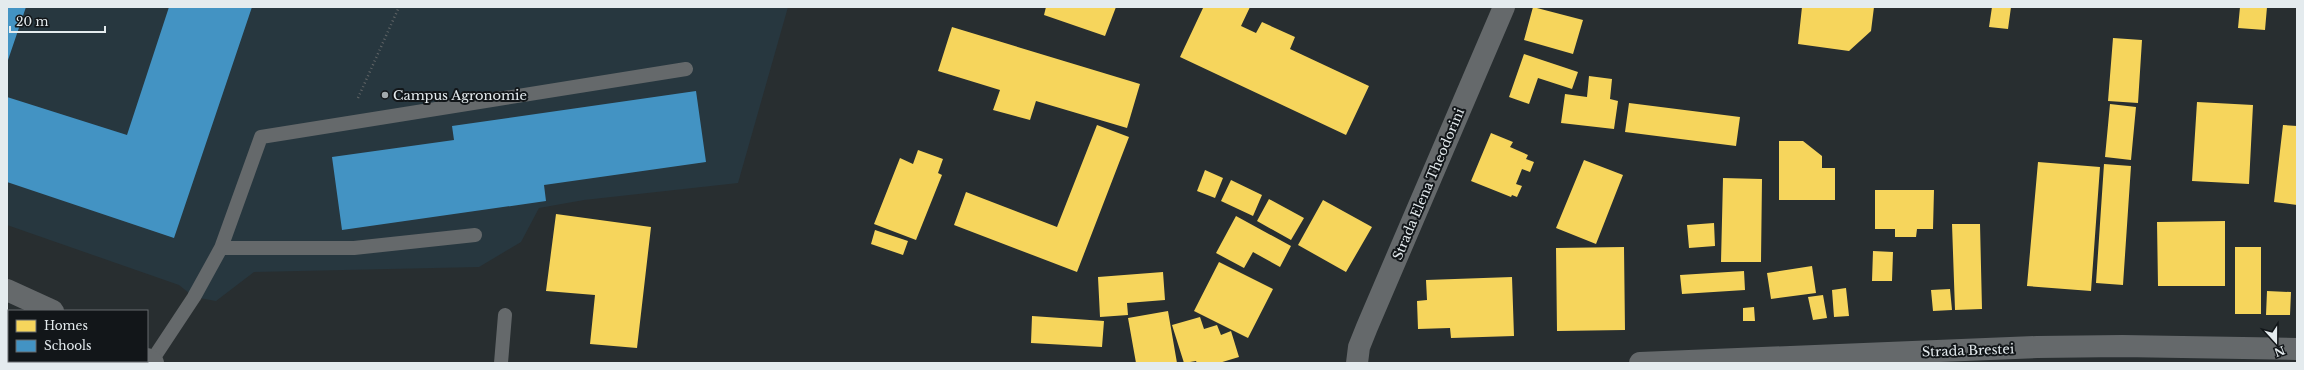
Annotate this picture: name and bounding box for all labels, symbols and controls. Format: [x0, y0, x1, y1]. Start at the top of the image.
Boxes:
scale bar [10, 8, 105, 34]
text: 20 m [16, 14, 48, 29]
place label: Campus Agronomie [393, 87, 527, 104]
marker: Campus Agronomie [380, 90, 390, 100]
street label: Strada Elena Theodorini [1389, 105, 1468, 263]
legend [8, 310, 148, 362]
text: Homes [44, 318, 88, 333]
north arrow [2256, 322, 2296, 362]
text: Schools [44, 338, 91, 353]
street label: Strada Brestei [1922, 340, 2015, 361]
text: N [2272, 343, 2287, 360]

